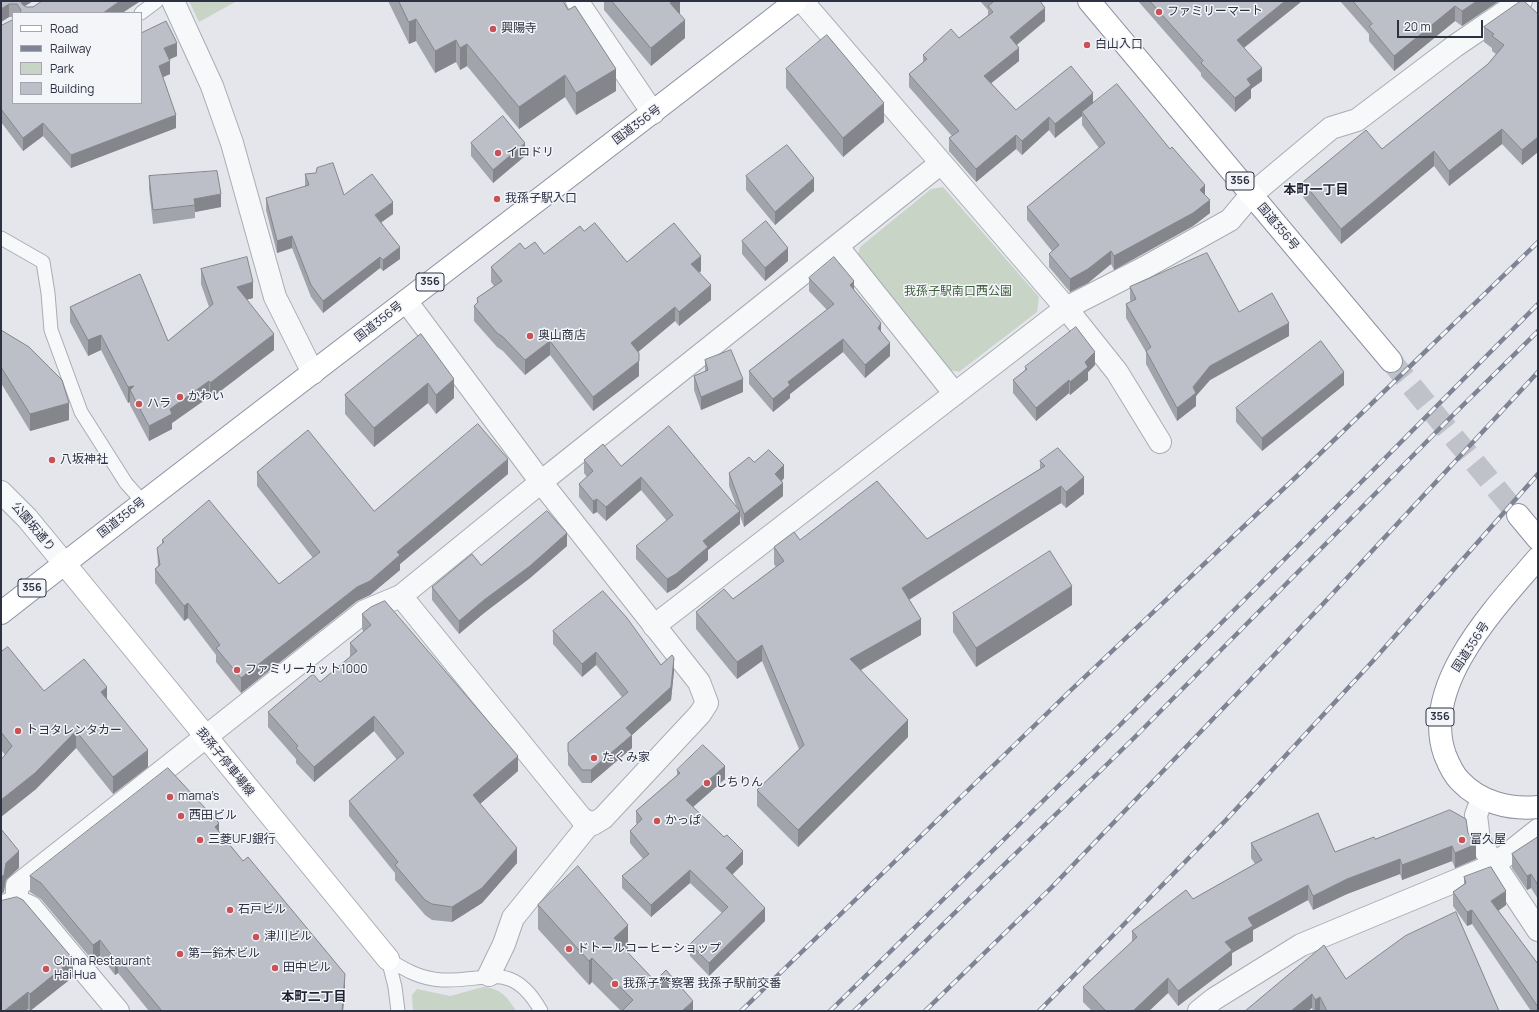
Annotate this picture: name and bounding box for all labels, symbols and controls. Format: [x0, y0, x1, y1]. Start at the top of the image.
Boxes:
place label: ファミリーマート [1167, 5, 1263, 19]
marker: ファミリーマート [1154, 7, 1164, 17]
legend [12, 12, 142, 104]
scale bar [1399, 12, 1485, 38]
text: 20 m [1404, 18, 1431, 35]
text: Road [50, 20, 78, 37]
place label: 興陽寺 [501, 22, 537, 36]
marker: 興陽寺 [488, 24, 498, 34]
place label: 白山入口 [1095, 38, 1143, 52]
text: Railway [50, 40, 91, 57]
marker: 白山入口 [1082, 40, 1092, 50]
text: Park [50, 60, 74, 77]
text: Building [50, 80, 94, 97]
street label: 国道356号 [610, 102, 664, 148]
place label: イロドリ [506, 146, 554, 160]
marker: イロドリ [493, 148, 503, 158]
road number: 356 [1226, 172, 1254, 190]
district label: 本町一丁目 [1284, 182, 1348, 198]
place label: 我孫子駅入口 [505, 192, 577, 206]
marker: 我孫子駅入口 [492, 194, 502, 204]
street label: 国道356号 [1254, 201, 1302, 253]
road number: 356 [416, 273, 444, 291]
park label: 我孫子駅南口西公園 [904, 285, 1012, 299]
street label: 国道356号 [352, 299, 406, 345]
place label: 奥山商店 [538, 329, 586, 343]
marker: 奥山商店 [525, 331, 535, 341]
place label: かわい [188, 390, 224, 404]
marker: かわい [175, 392, 185, 402]
place label: ハラ [147, 397, 171, 411]
marker: ハラ [134, 399, 144, 409]
place label: 八坂神社 [60, 453, 108, 467]
marker: 八坂神社 [47, 455, 57, 465]
street label: 国道356号 [95, 495, 149, 541]
street label: 公園坂通り [8, 499, 58, 555]
road number: 356 [18, 579, 46, 597]
street label: 国道356号 [1449, 619, 1493, 675]
place label: ファミリーカット1000 [245, 663, 368, 677]
marker: ファミリーカット1000 [232, 665, 242, 675]
road number: 356 [1426, 708, 1454, 726]
place label: トヨタレンタカー [26, 724, 122, 738]
street label: 我孫子停車場線 [193, 725, 257, 799]
marker: トヨタレンタカー [13, 726, 23, 736]
place label: たくみ家 [602, 751, 650, 765]
marker: たくみ家 [589, 753, 599, 763]
place label: しちりん [715, 776, 763, 790]
marker: しちりん [702, 778, 712, 788]
place label: mama’s [178, 790, 219, 804]
marker: mama’s [165, 792, 175, 802]
place label: 西田ビル [189, 809, 237, 823]
marker: 西田ビル [176, 811, 186, 821]
place label: かっぱ [665, 814, 701, 828]
marker: かっぱ [652, 816, 662, 826]
place label: 三菱UFJ銀行 [208, 833, 276, 847]
place label: 富久屋 [1470, 833, 1506, 847]
marker: 三菱UFJ銀行 [195, 835, 205, 845]
marker: 富久屋 [1457, 835, 1467, 845]
place label: 石戸ビル [238, 903, 286, 917]
marker: 石戸ビル [225, 905, 235, 915]
place label: 津川ビル [264, 930, 312, 944]
marker: 津川ビル [251, 932, 261, 942]
place label: ドトールコーヒーショップ [577, 942, 721, 956]
marker: ドトールコーヒーショップ [564, 944, 574, 954]
place label: 第一鈴木ビル [188, 947, 260, 961]
marker: 第一鈴木ビル [175, 949, 185, 959]
place label: China Restaurant Hai Hua [54, 955, 151, 983]
place label: 田中ビル [283, 961, 331, 975]
marker: 田中ビル [270, 963, 280, 973]
marker: China Restaurant Hai Hua [41, 964, 51, 974]
place label: 我孫子警察署 我孫子駅前交番 [623, 977, 781, 991]
marker: 我孫子警察署 我孫子駅前交番 [610, 979, 620, 989]
district label: 本町二丁目 [282, 989, 346, 1005]

